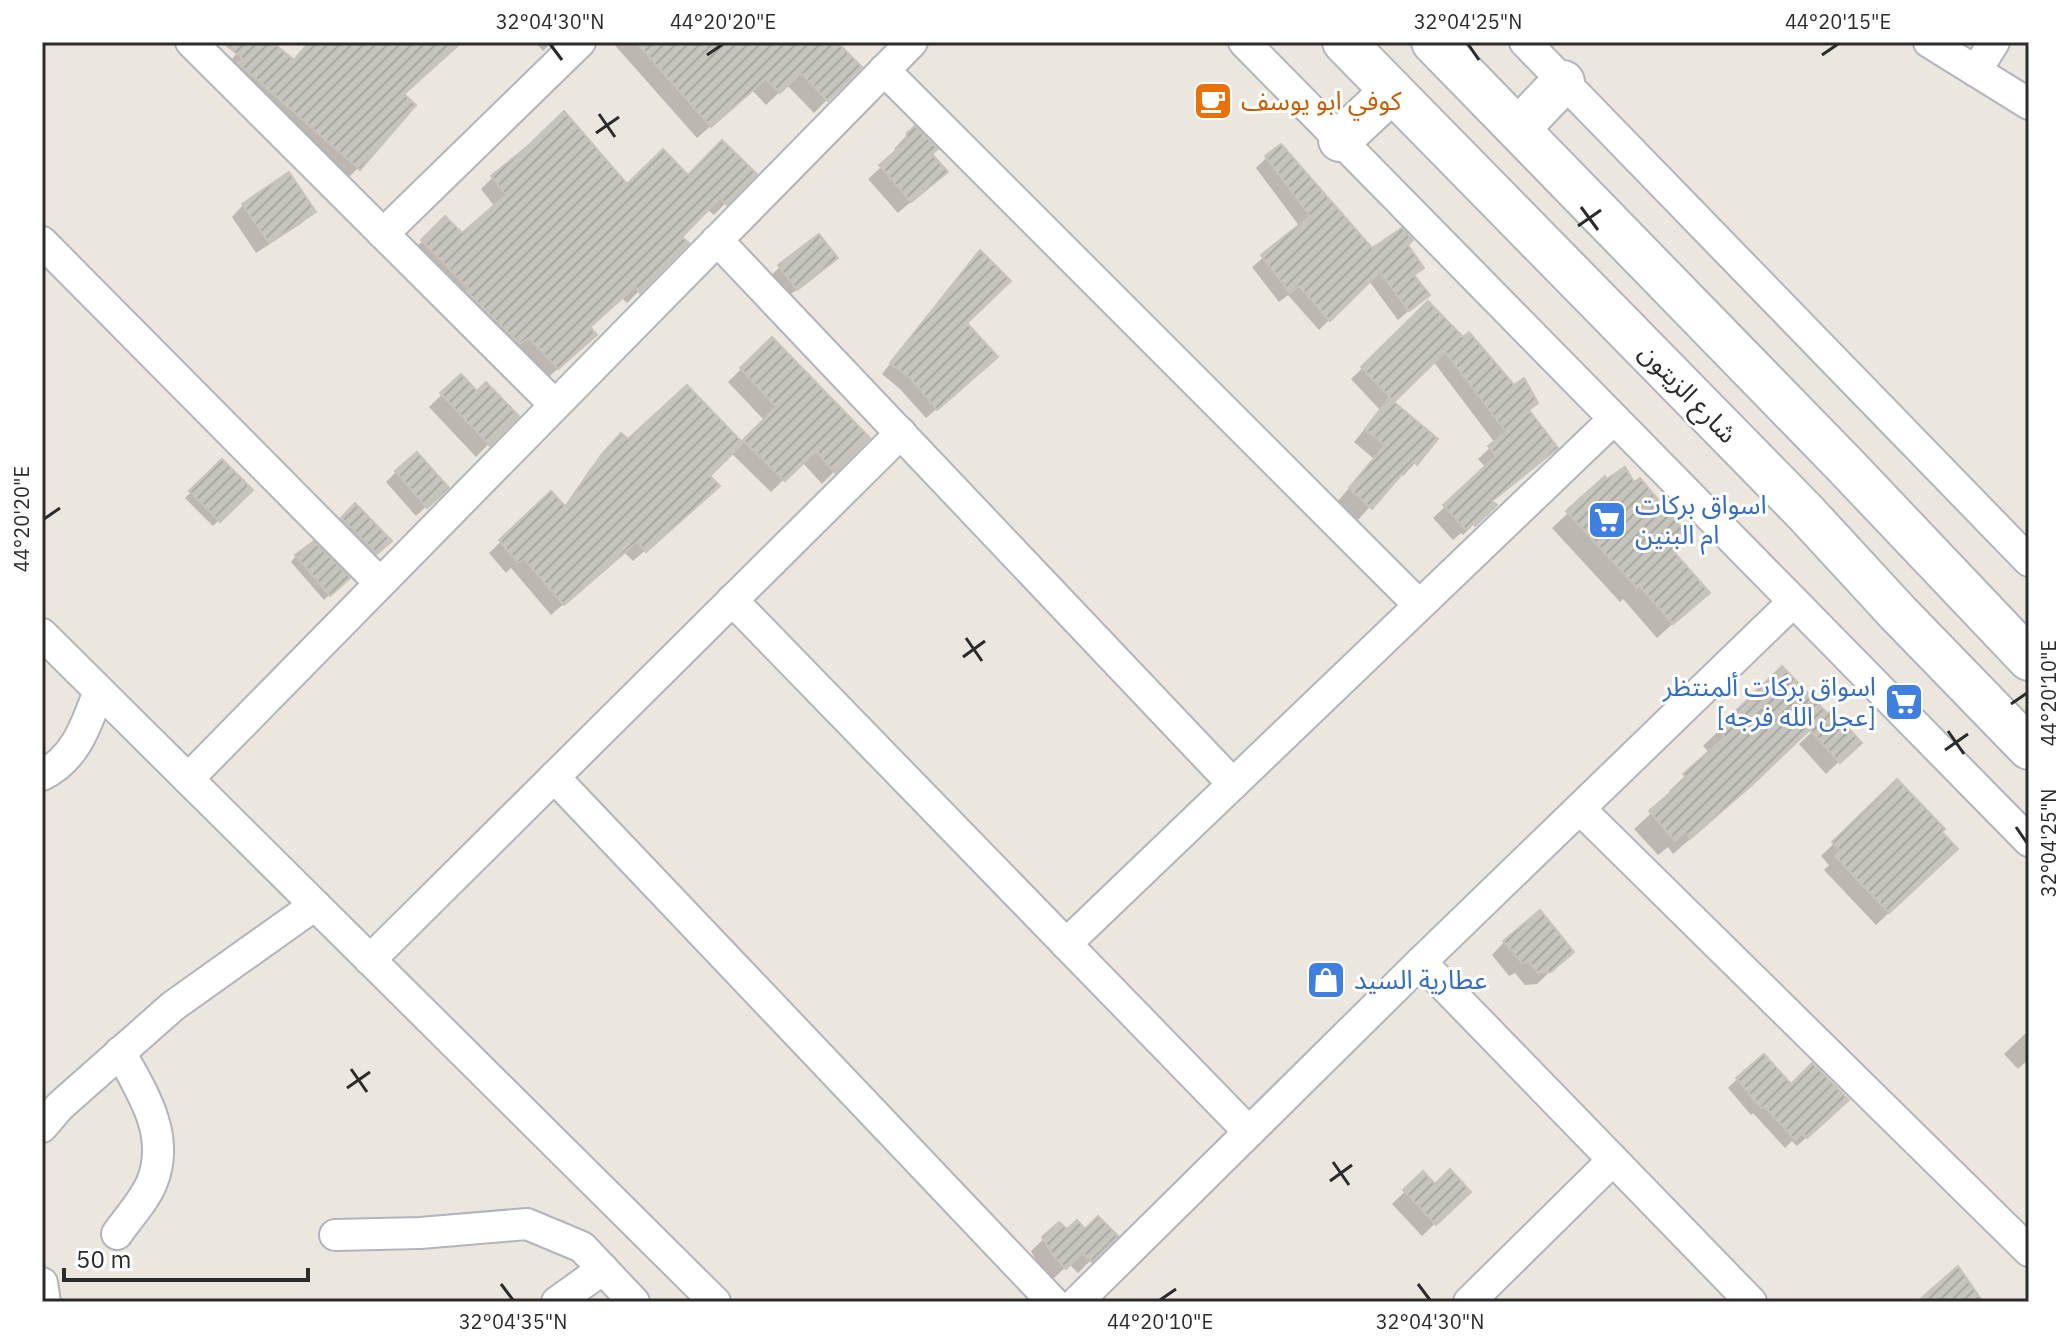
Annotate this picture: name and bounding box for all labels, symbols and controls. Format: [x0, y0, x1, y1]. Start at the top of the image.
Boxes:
text: 32°04'30"N [496, 8, 604, 35]
text: 44°20'20"E [670, 8, 776, 35]
text: 32°04'25"N [1414, 8, 1522, 35]
text: 44°20'15"E [1785, 8, 1891, 35]
cafe icon: كوفي ابو يوسف [1192, 80, 1234, 122]
place label: كوفي ابو يوسف [1241, 83, 1402, 121]
street label: شارع الزيتون [1630, 335, 1745, 452]
text: 44°20'20"E [8, 466, 35, 572]
place label: اسواق بركات ام البنين [1635, 487, 1767, 555]
supermarket icon: اسواق بركات ام البنين [1586, 499, 1628, 541]
text: 44°20'10"E [2035, 640, 2062, 746]
place label: اسواق بركات ألمنتظر [عجل الله فرجه] [1662, 669, 1876, 733]
supermarket icon: اسواق بركات ألمنتظر [عجل الله فرجه] [1883, 681, 1925, 723]
text: 32°04'25"N [2035, 789, 2062, 897]
shop icon: عطارية السيد [1305, 959, 1347, 1001]
place label: عطارية السيد [1354, 962, 1487, 996]
scale bar [64, 1232, 308, 1282]
text: 50 m [76, 1243, 131, 1275]
text: 32°04'35"N [459, 1308, 567, 1335]
text: 44°20'10"E [1107, 1308, 1213, 1335]
text: 32°04'30"N [1376, 1308, 1484, 1335]

